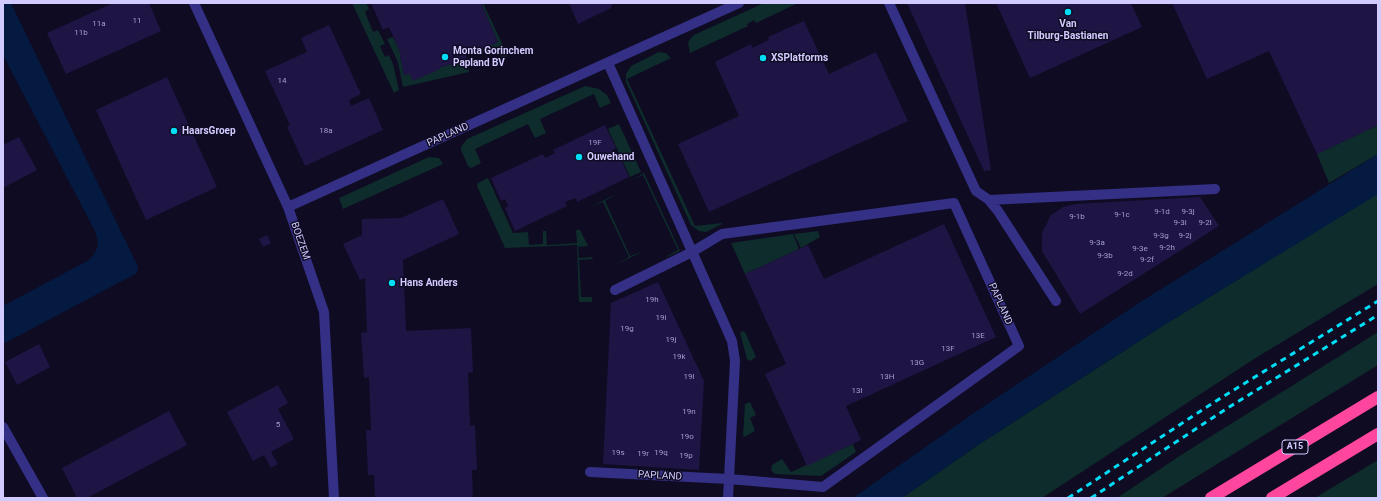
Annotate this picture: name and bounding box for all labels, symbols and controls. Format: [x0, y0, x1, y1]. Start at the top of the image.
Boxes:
marker: Van Tilburg-Bastianen [1063, 7, 1073, 17]
house number: 11 [133, 16, 141, 26]
place label: Van Tilburg-Bastianen [1028, 18, 1108, 42]
house number: 11a [92, 19, 106, 29]
house number: 11b [74, 28, 88, 38]
place label: Monta Gorinchem Papland BV [453, 45, 533, 68]
marker: Monta Gorinchem Papland BV [440, 52, 450, 62]
place label: XSPlatforms [771, 52, 828, 64]
marker: XSPlatforms [758, 53, 768, 63]
house number: 14 [278, 76, 286, 86]
street label: PAPLAND [425, 121, 471, 149]
place label: HaarsGroep [182, 125, 236, 137]
marker: HaarsGroep [169, 126, 179, 136]
house number: 18a [319, 126, 333, 136]
house number: 19F [588, 138, 602, 148]
place label: Ouwehand [587, 151, 634, 163]
marker: Ouwehand [574, 152, 584, 162]
house number: 9-1d [1154, 207, 1170, 217]
house number: 9-3j [1181, 207, 1195, 217]
house number: 9-1c [1114, 210, 1130, 220]
house number: 9-1b [1069, 212, 1085, 222]
house number: 9-3i [1173, 218, 1187, 228]
house number: 9-2l [1198, 218, 1212, 228]
street label: BOEZEM [288, 221, 312, 261]
house number: 9-3g [1153, 231, 1169, 241]
house number: 9-2j [1178, 231, 1192, 241]
house number: 9-3a [1089, 238, 1105, 248]
house number: 9-2h [1159, 243, 1175, 253]
house number: 9-3e [1132, 244, 1148, 254]
house number: 9-3b [1097, 251, 1113, 261]
house number: 9-2f [1140, 255, 1154, 265]
house number: 9-2d [1117, 269, 1133, 279]
place label: Hans Anders [400, 277, 458, 289]
marker: Hans Anders [387, 278, 397, 288]
street label: PAPLAND [986, 281, 1014, 327]
house number: 19h [645, 295, 659, 305]
house number: 19i [656, 313, 666, 323]
house number: 19g [620, 324, 634, 334]
house number: 13E [971, 331, 985, 341]
house number: 19j [666, 335, 676, 345]
house number: 13F [941, 344, 955, 354]
house number: 19k [672, 352, 686, 362]
house number: 13G [910, 358, 924, 368]
house number: 19l [684, 372, 694, 382]
house number: 13H [880, 372, 894, 382]
house number: 13I [851, 386, 863, 396]
house number: 19n [682, 407, 696, 417]
house number: 5 [276, 420, 280, 430]
house number: 19o [680, 432, 694, 442]
road number: A15 [1282, 440, 1308, 454]
house number: 19s [611, 448, 625, 458]
house number: 19q [654, 448, 668, 458]
house number: 19r [637, 449, 649, 459]
house number: 19p [679, 451, 693, 461]
street label: PAPLAND [638, 469, 682, 483]

